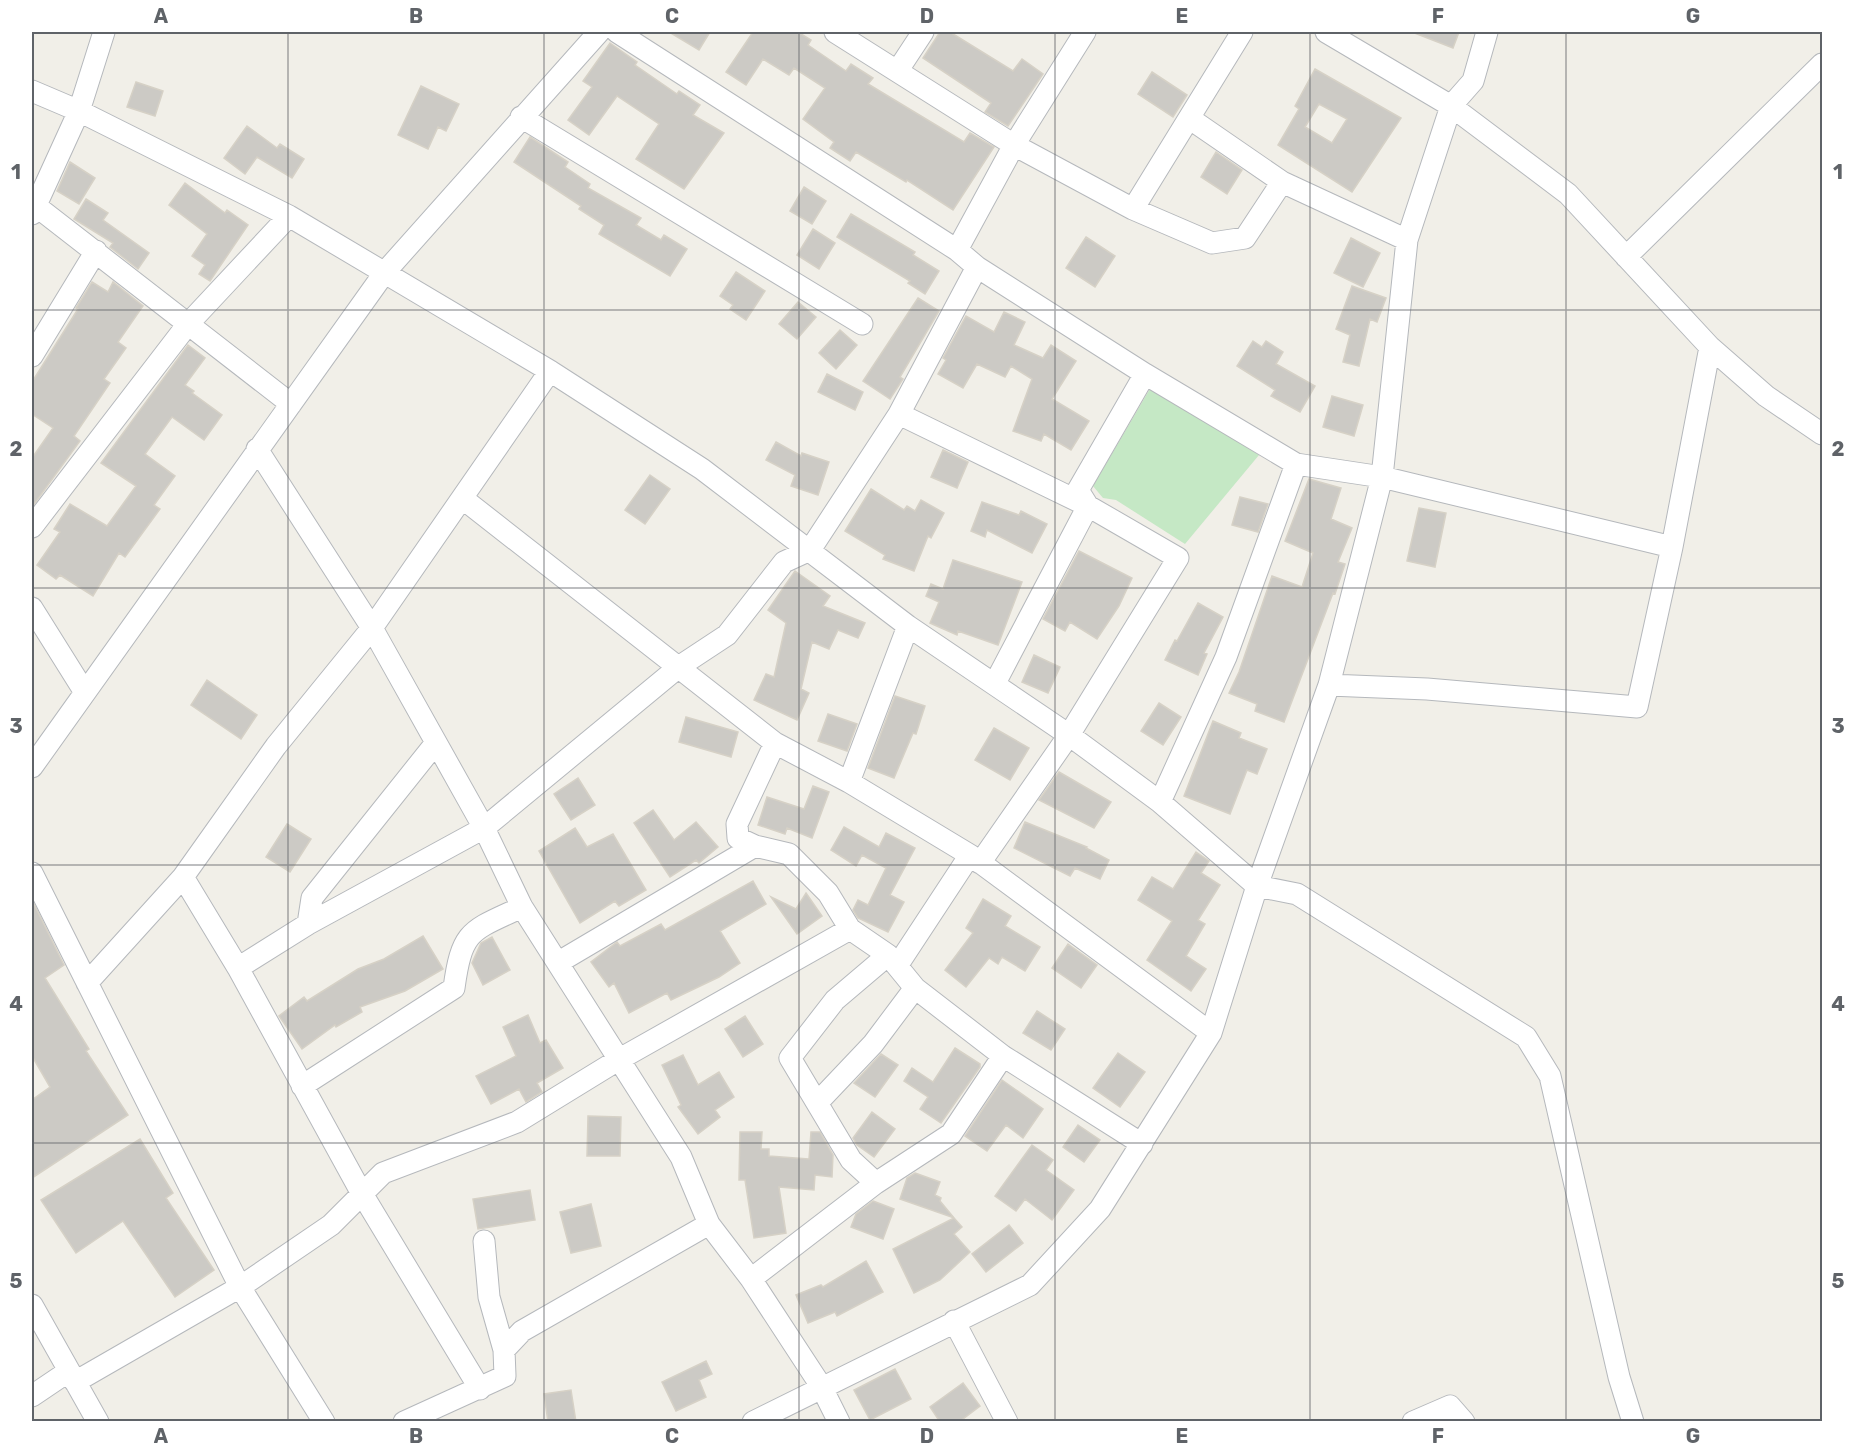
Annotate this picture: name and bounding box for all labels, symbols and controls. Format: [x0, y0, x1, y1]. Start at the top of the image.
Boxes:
text: A [154, 4, 169, 28]
text: B [409, 4, 423, 28]
text: C [665, 4, 679, 28]
text: D [920, 4, 934, 28]
text: E [1176, 4, 1188, 28]
text: F [1432, 4, 1444, 28]
text: G [1686, 4, 1700, 28]
text: 1 [11, 160, 21, 184]
text: 1 [1833, 160, 1843, 184]
text: 2 [10, 437, 23, 461]
text: 2 [1832, 437, 1845, 461]
text: 3 [9, 714, 23, 738]
text: 3 [1831, 714, 1845, 738]
text: 4 [9, 992, 23, 1016]
text: 4 [1831, 992, 1845, 1016]
text: 5 [10, 1269, 23, 1293]
text: 5 [1832, 1269, 1845, 1293]
text: A [154, 1424, 169, 1448]
text: B [409, 1424, 423, 1448]
text: C [665, 1424, 679, 1448]
text: D [920, 1424, 934, 1448]
text: E [1176, 1424, 1188, 1448]
text: F [1432, 1424, 1444, 1448]
text: G [1686, 1424, 1700, 1448]

